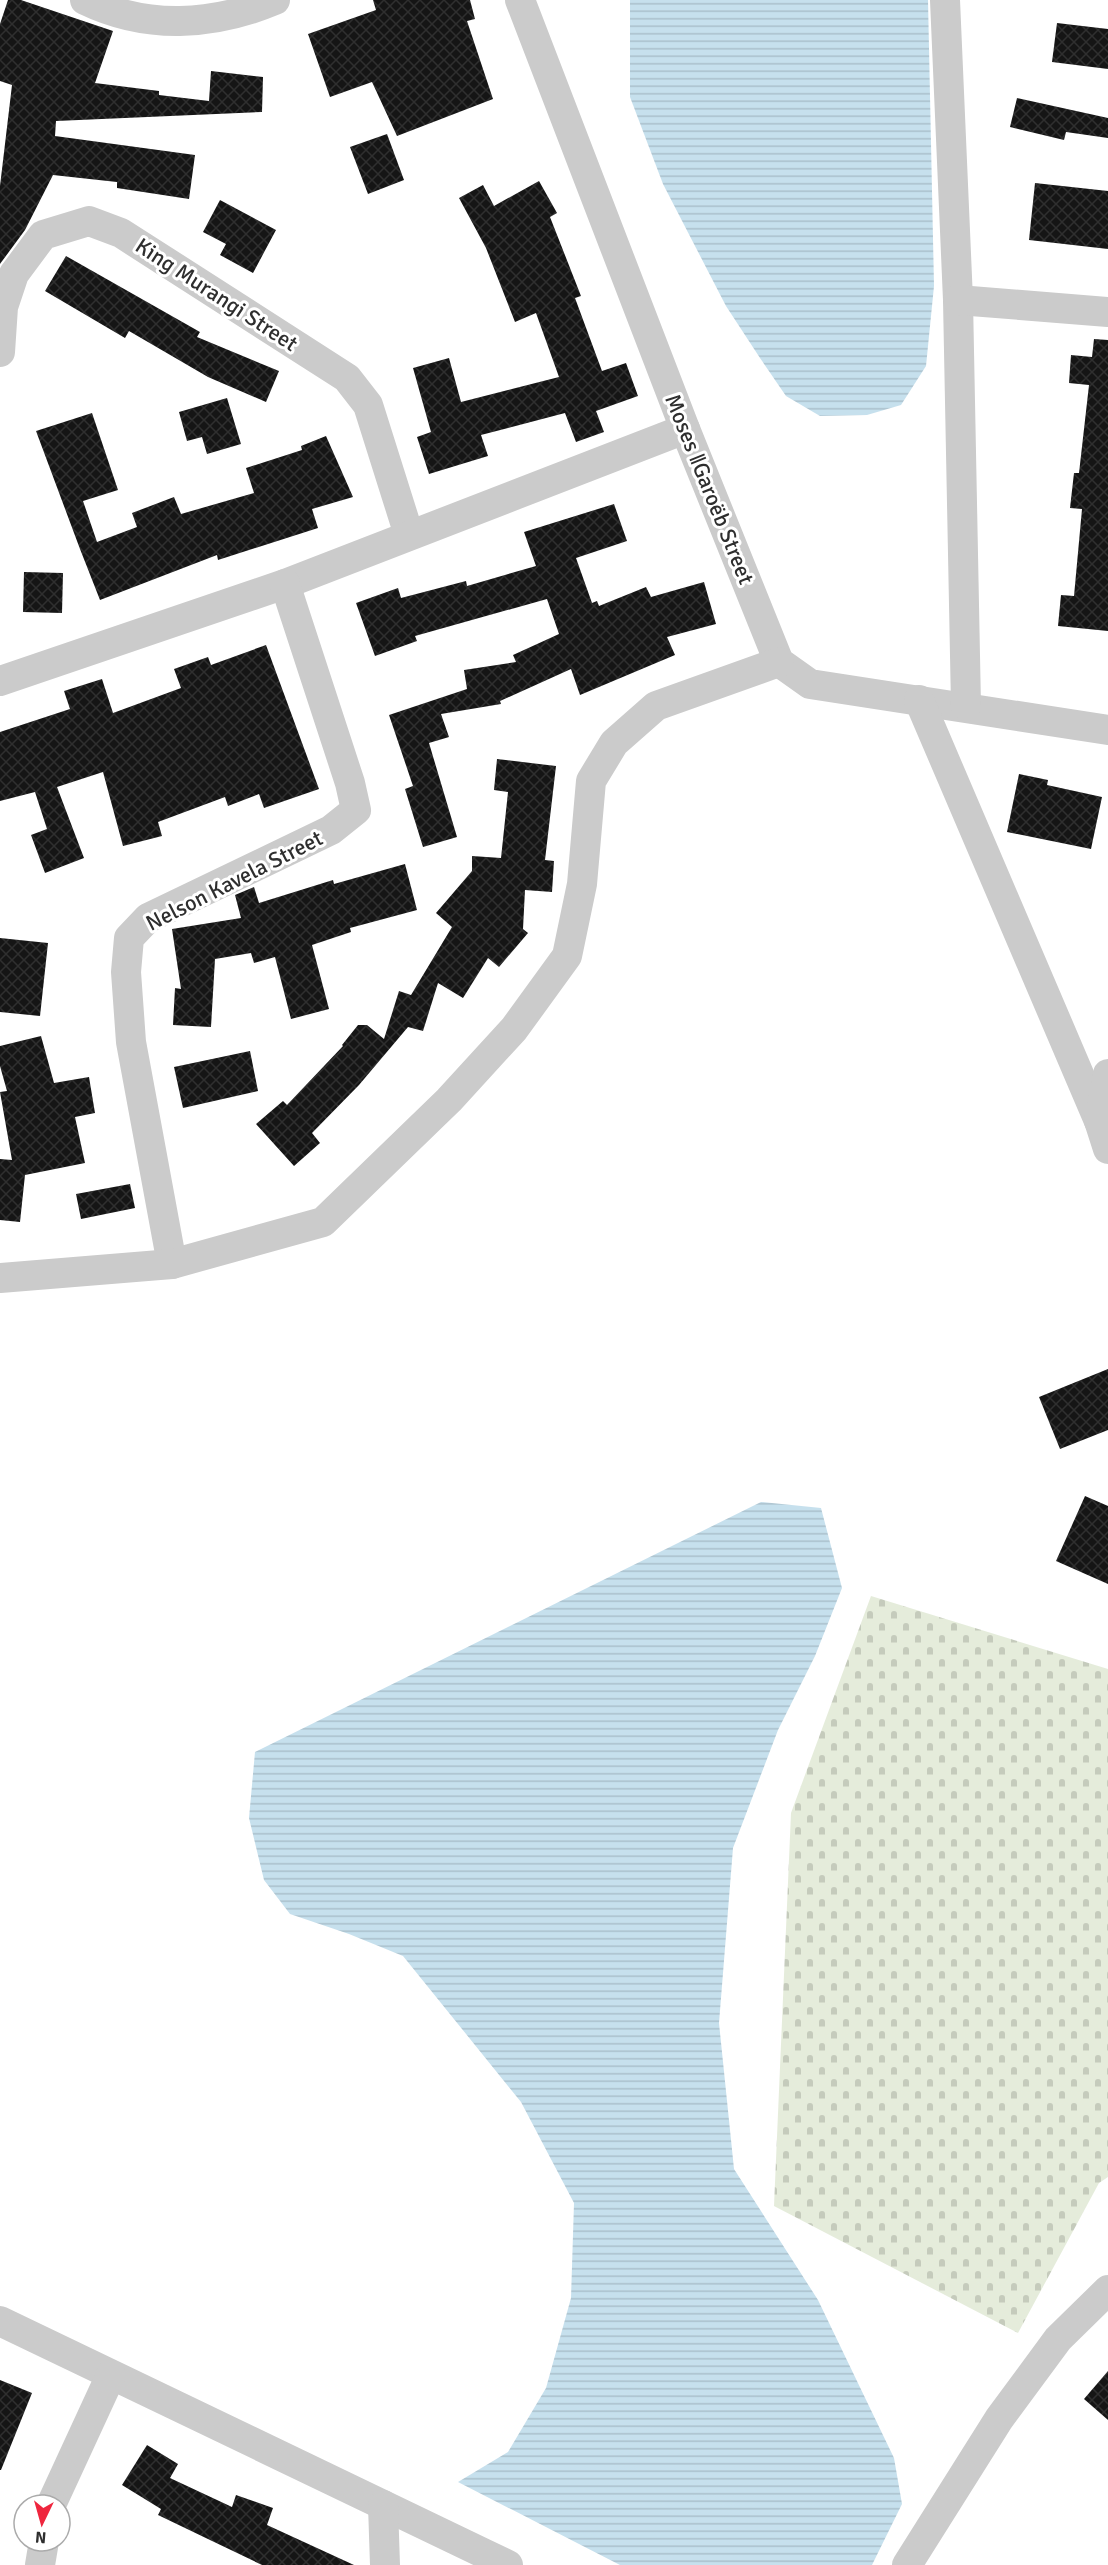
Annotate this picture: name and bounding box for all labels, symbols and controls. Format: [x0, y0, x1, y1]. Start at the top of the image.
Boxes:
street label: King Murangi Street [131, 232, 303, 357]
street label: Moses ǁGaroëb Street [659, 390, 760, 588]
street label: Nelson Kavela Street [141, 824, 327, 937]
north arrow [12, 2493, 72, 2553]
text: N [34, 2526, 47, 2547]

